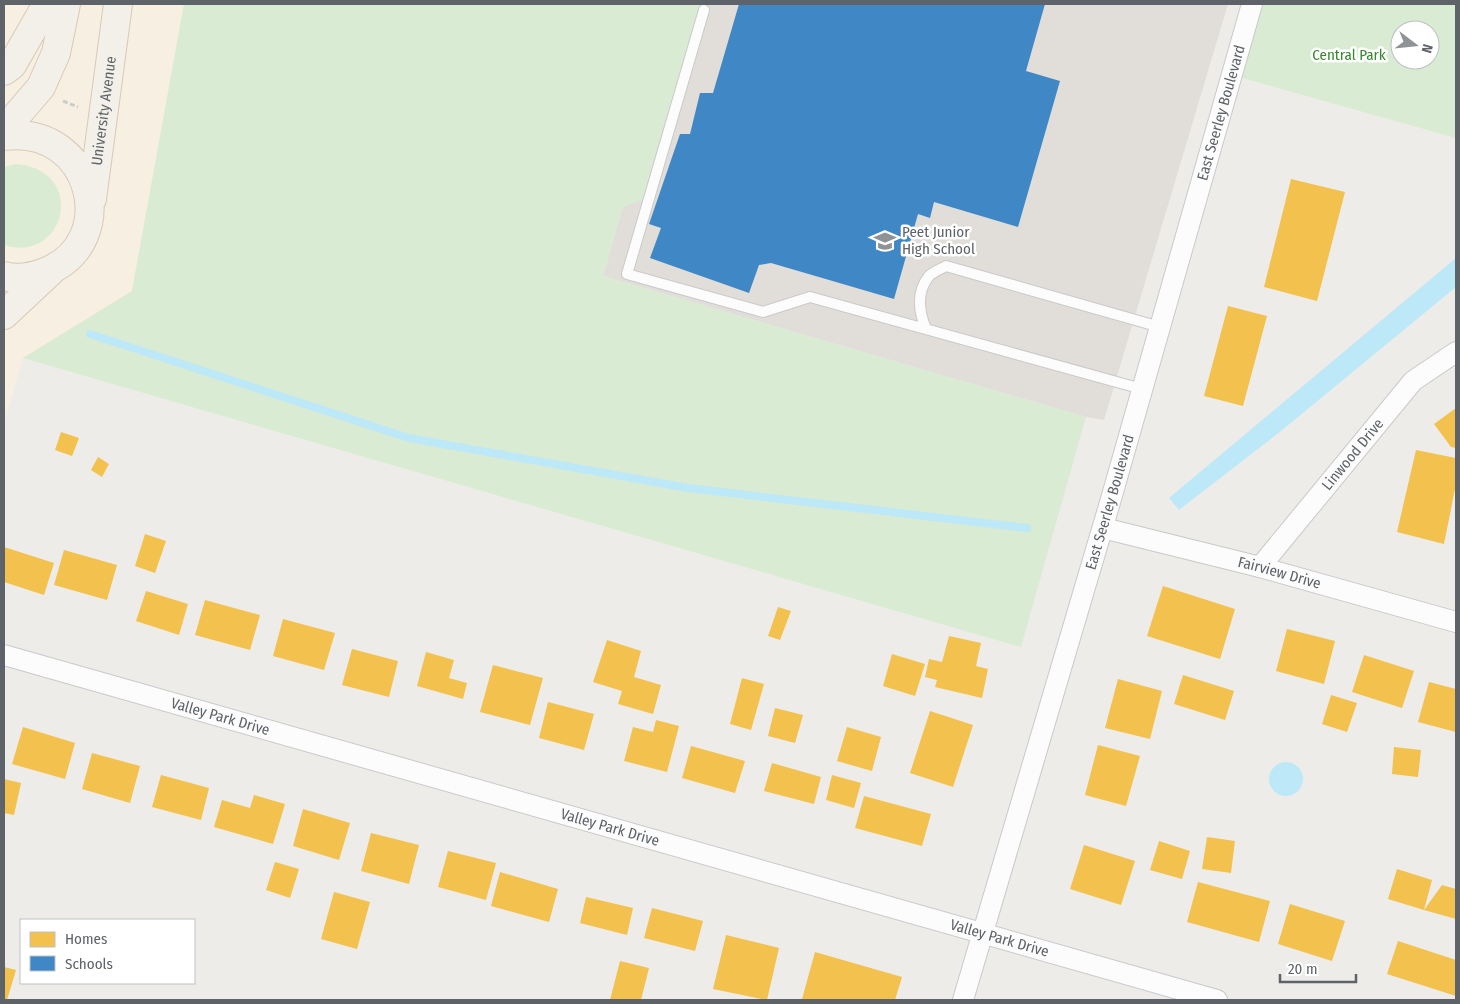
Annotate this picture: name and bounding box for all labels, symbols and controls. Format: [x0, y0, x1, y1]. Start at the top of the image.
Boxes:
north arrow [1390, 20, 1440, 70]
text: N [1418, 42, 1436, 55]
street label: East Seerley Boulevard [1193, 43, 1249, 183]
park label: Central Park [1312, 46, 1386, 64]
street label: University Avenue [88, 55, 120, 166]
place label: Peet Junior High School [902, 223, 975, 258]
school or university icon: Peet Junior High School [872, 228, 898, 254]
street label: Linwood Drive [1318, 415, 1387, 494]
street label: East Seerley Boulevard [1082, 433, 1138, 572]
street label: Fairview Drive [1236, 553, 1323, 593]
street label: Valley Park Drive [169, 694, 272, 739]
street label: Valley Park Drive [559, 805, 661, 850]
street label: Valley Park Drive [948, 916, 1051, 961]
legend [20, 919, 195, 984]
text: Homes [65, 930, 107, 948]
scale bar [1280, 952, 1356, 984]
text: Schools [65, 955, 113, 973]
text: 20 m [1288, 960, 1318, 978]

